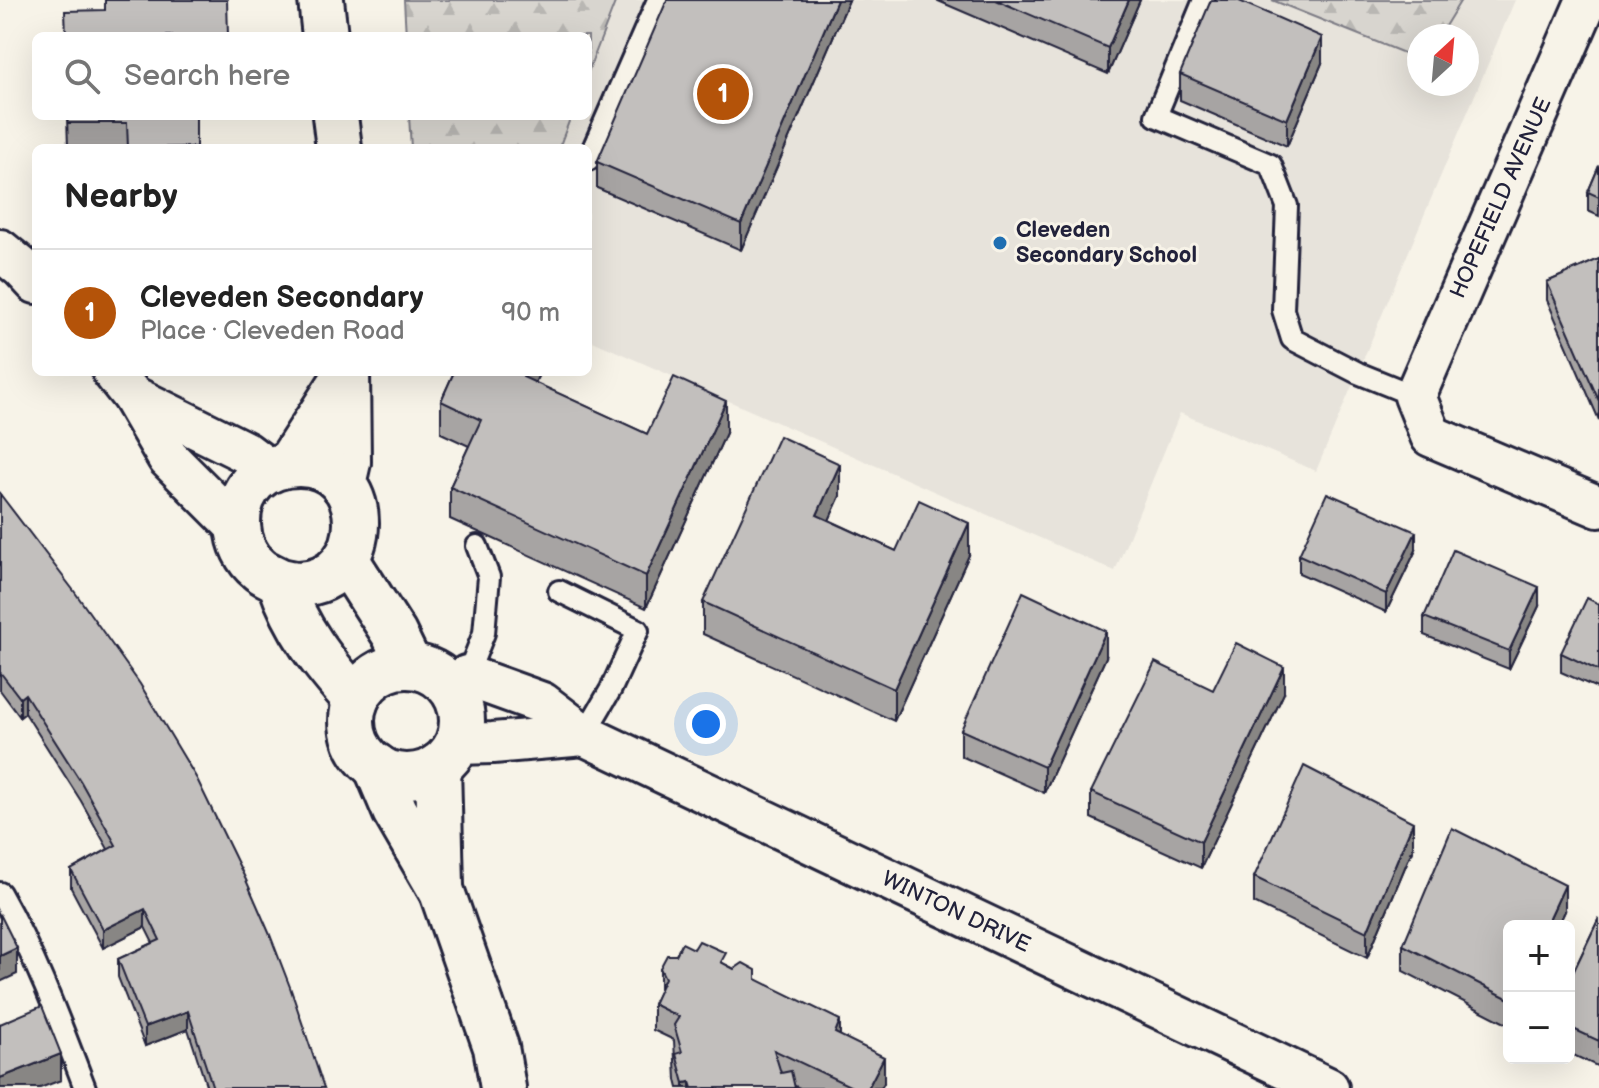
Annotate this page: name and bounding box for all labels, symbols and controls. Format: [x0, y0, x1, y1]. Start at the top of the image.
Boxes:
north arrow [1407, 24, 1479, 96]
search box [32, 32, 592, 120]
icon: search [60, 54, 104, 98]
text: Search here [124, 58, 290, 94]
pin: 1 [697, 64, 749, 124]
street label: HOPEFIELD AVENUE [1445, 93, 1557, 303]
text: Nearby [64, 176, 178, 217]
place label: Cleveden Secondary School [1016, 217, 1197, 269]
marker: Cleveden Secondary School [991, 234, 1009, 252]
text: Cleveden Secondary [140, 280, 423, 316]
text: 1 [85, 298, 95, 329]
text: 90 m [501, 298, 560, 329]
text: Place · Cleveden Road [140, 316, 405, 347]
your location [686, 704, 726, 744]
street label: WINTON DRIVE [878, 865, 1035, 958]
map controls [1503, 920, 1575, 1064]
button: + [1503, 920, 1575, 992]
button: − [1503, 992, 1575, 1064]

